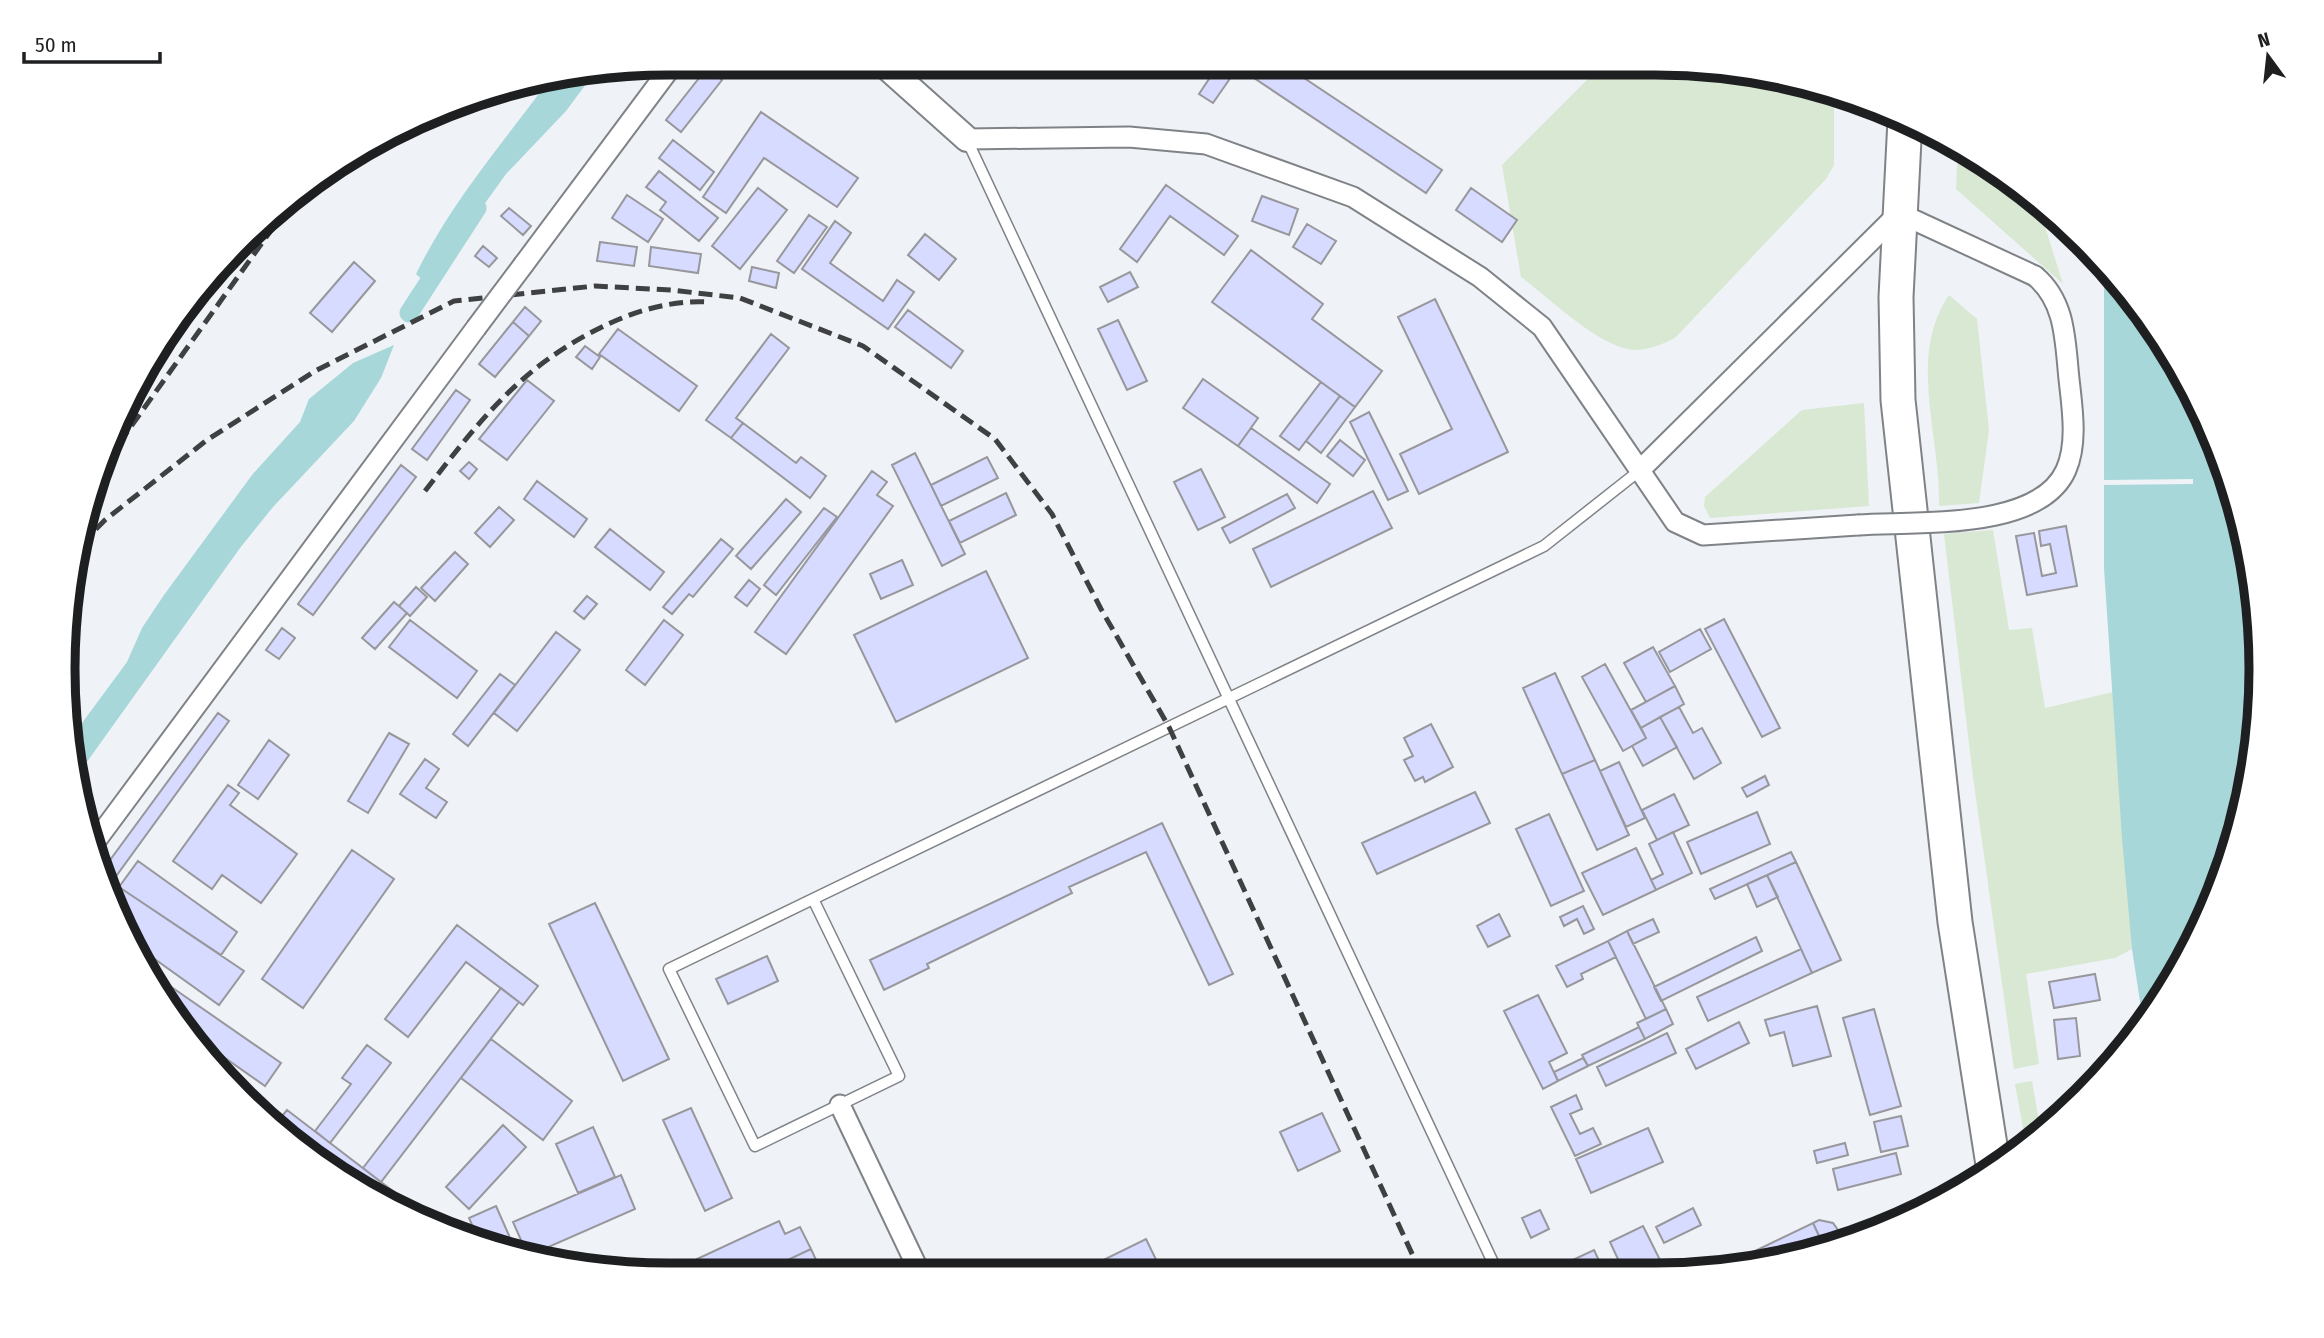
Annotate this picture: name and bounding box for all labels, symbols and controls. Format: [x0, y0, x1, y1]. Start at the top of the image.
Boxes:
scale bar [24, 21, 161, 65]
north arrow [2233, 21, 2303, 91]
text: N [2255, 27, 2272, 53]
text: 50 m [35, 32, 77, 58]

